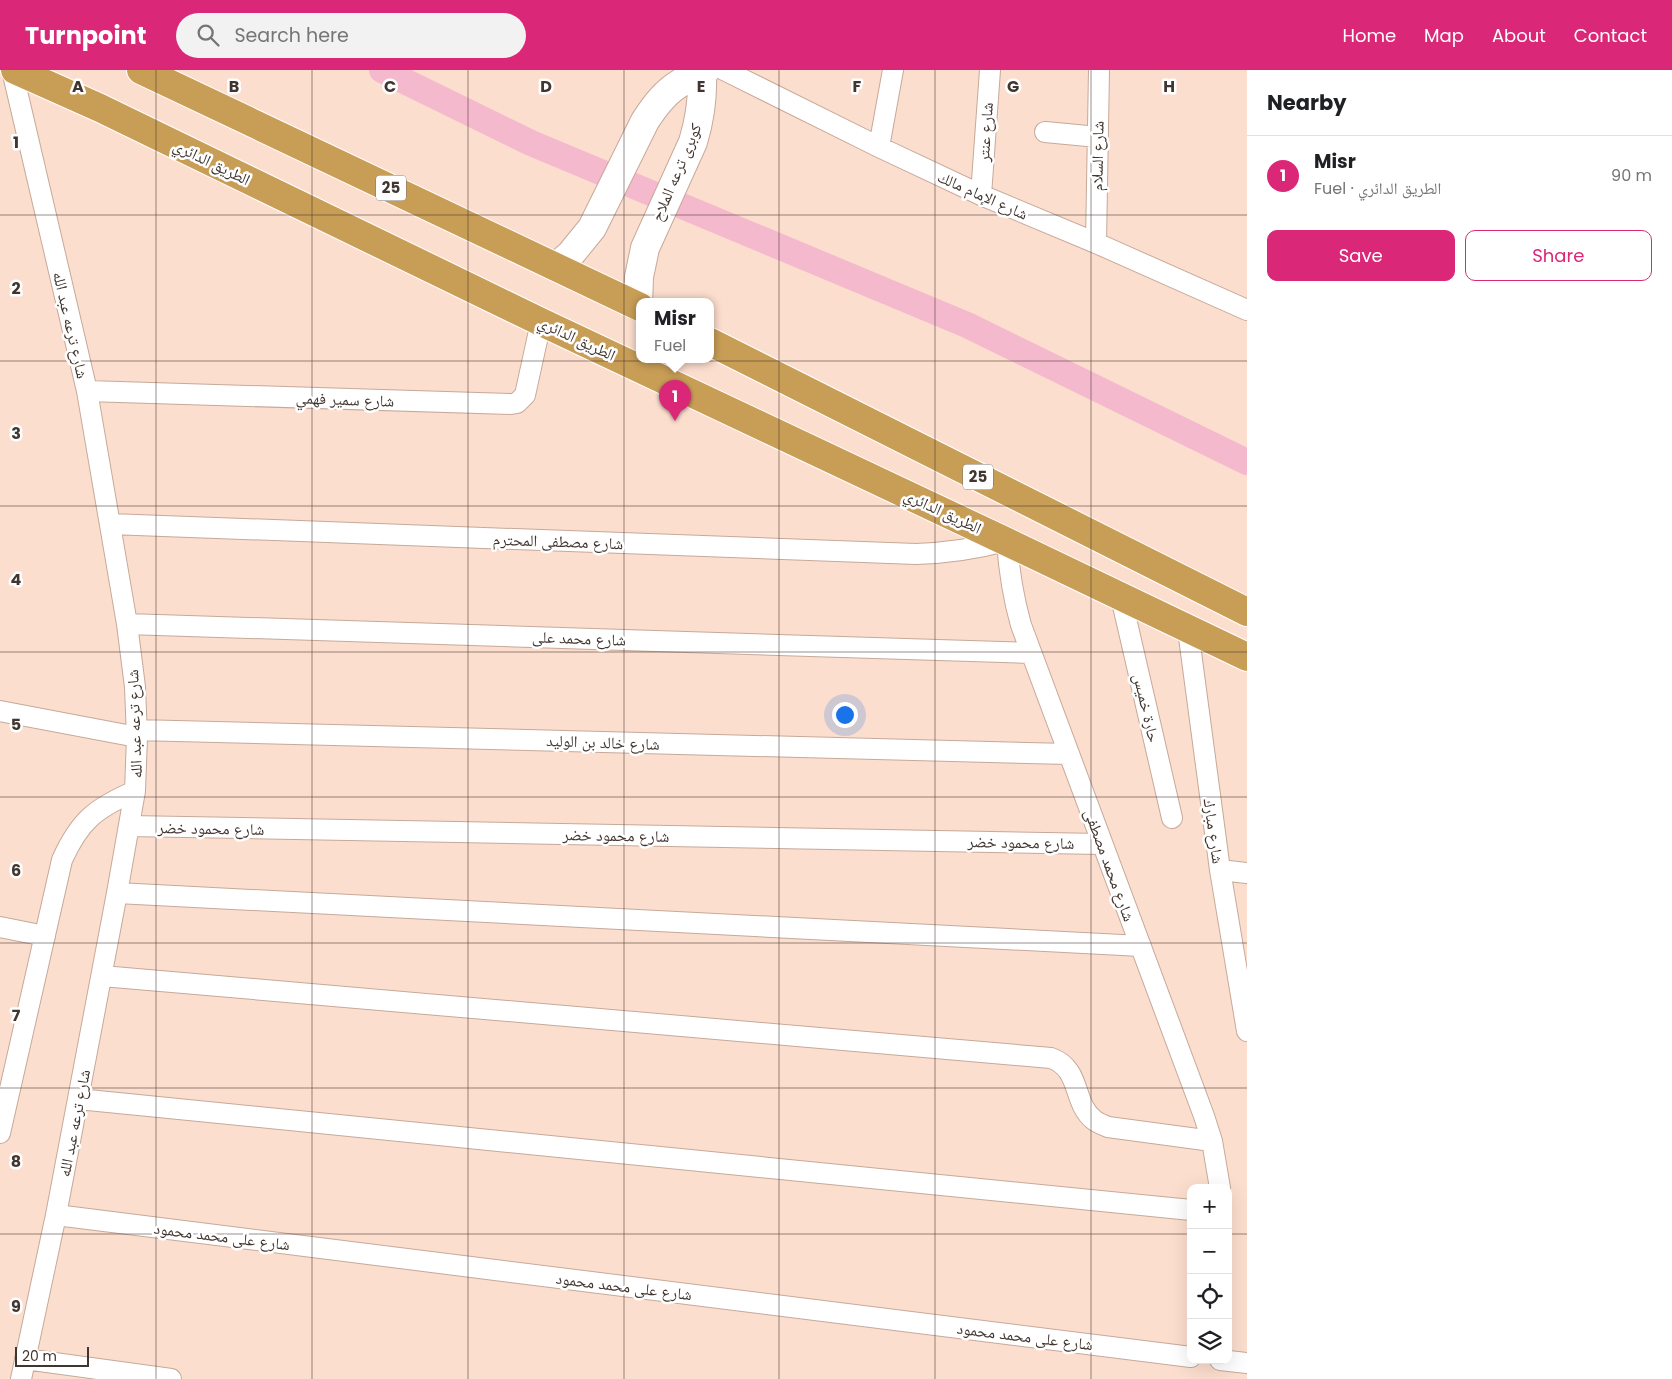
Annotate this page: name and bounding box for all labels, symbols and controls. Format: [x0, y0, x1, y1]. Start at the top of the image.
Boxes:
search box [176, 13, 526, 58]
text: Turnpoint [25, 19, 146, 52]
icon: search [194, 21, 222, 49]
text: Search here [234, 22, 349, 49]
text: Home [1342, 23, 1396, 48]
text: Map [1424, 23, 1464, 48]
text: About [1492, 23, 1546, 48]
text: Contact [1574, 23, 1647, 48]
text: A [72, 75, 84, 98]
text: B [229, 75, 239, 98]
text: C [384, 75, 396, 98]
text: D [540, 75, 552, 98]
text: E [697, 75, 705, 98]
text: F [853, 75, 862, 98]
text: G [1007, 75, 1019, 98]
text: H [1163, 75, 1175, 98]
text: Nearby [1267, 88, 1347, 117]
street label: شارع عنتر [972, 101, 999, 164]
street label: كوبرى ترعه الملاح [645, 119, 708, 225]
street label: شارع السلام [1085, 121, 1110, 191]
text: 1 [13, 131, 19, 154]
street label: الطريق الدائري [169, 134, 254, 192]
text: Misr [1314, 148, 1356, 175]
text: 1 [1280, 164, 1286, 187]
text: 90 m [1611, 164, 1652, 187]
street label: شارع الإمام مالك [934, 165, 1032, 226]
road number: 25 [376, 176, 406, 200]
text: Fuel · الطريق الدائري [1314, 177, 1441, 200]
button: Save [1267, 230, 1455, 281]
button: Share [1465, 230, 1652, 281]
street label: شارع ترعه عبد الله [47, 269, 94, 381]
text: 2 [11, 277, 21, 300]
popup [636, 298, 714, 363]
text: Misr [654, 305, 696, 332]
street label: الطريق الدائري [534, 310, 619, 367]
text: Fuel [654, 334, 686, 357]
pin: 1 [659, 380, 691, 421]
street label: شارع سمير فهمي [295, 386, 395, 414]
text: 3 [11, 422, 21, 445]
road number: 25 [963, 464, 993, 490]
street label: الطريق الدائري [900, 483, 985, 540]
street label: شارع مصطفى المحترم [492, 528, 624, 555]
text: 4 [11, 568, 22, 591]
street label: شارع محمد على [532, 625, 626, 652]
street label: شارع ترعه عبد الله [121, 669, 148, 779]
street label: حارة خميس [1127, 671, 1166, 745]
your location [832, 702, 858, 728]
text: 5 [11, 713, 21, 736]
street label: شارع خالد بن الوليد [546, 729, 660, 756]
street label: شارع مبارك [1198, 797, 1229, 865]
street label: شارع محمد مصطفى [1079, 806, 1141, 925]
street label: شارع محمود خضر [156, 816, 265, 841]
street label: شارع محمود خضر [561, 823, 670, 848]
street label: شارع محمود خضر [966, 830, 1075, 855]
text: 6 [11, 859, 21, 882]
text: 7 [12, 1004, 21, 1027]
street label: شارع ترعه عبد الله [53, 1067, 96, 1179]
text: 8 [11, 1150, 21, 1173]
map controls [1187, 1184, 1232, 1364]
button: + [1187, 1184, 1232, 1229]
street label: شارع على محمد محمود [153, 1217, 291, 1256]
button: − [1187, 1229, 1232, 1274]
street label: شارع على محمد محمود [555, 1267, 693, 1306]
button: locate [1187, 1274, 1232, 1319]
text: 9 [11, 1295, 21, 1318]
street label: شارع على محمد محمود [956, 1317, 1094, 1356]
button: layers [1187, 1319, 1232, 1364]
scale bar [15, 1344, 89, 1367]
text: 20 m [22, 1346, 57, 1366]

